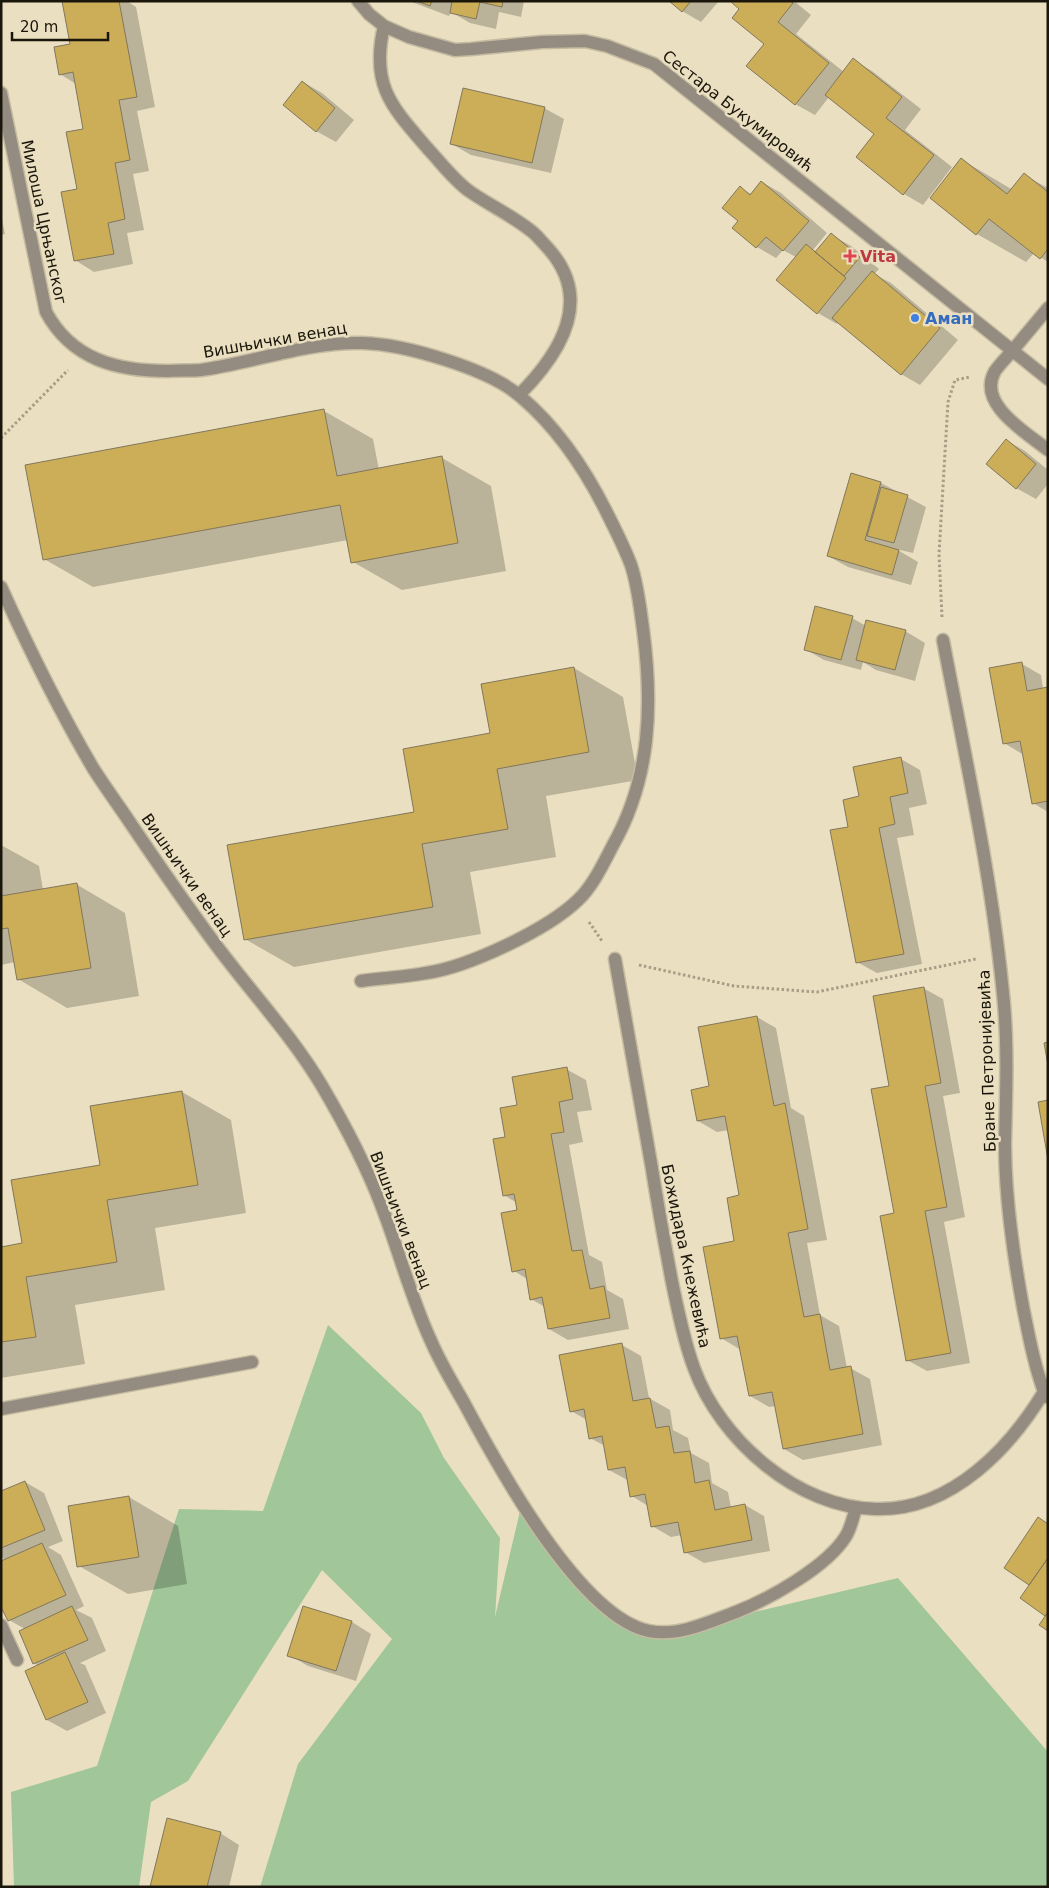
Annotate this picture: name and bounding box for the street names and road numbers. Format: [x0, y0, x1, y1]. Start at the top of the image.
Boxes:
street label: Сестара Букумировић [659, 46, 817, 176]
street label: Милоша Црњанског [17, 138, 71, 306]
street label: Вишњички венац [202, 318, 349, 362]
street label: Вишњички венац [137, 810, 237, 940]
street label: Бране Петронијевића [974, 969, 1000, 1153]
street label: Вишњички венац [366, 1149, 436, 1292]
street label: Божидара Кнежевића [657, 1162, 715, 1350]

